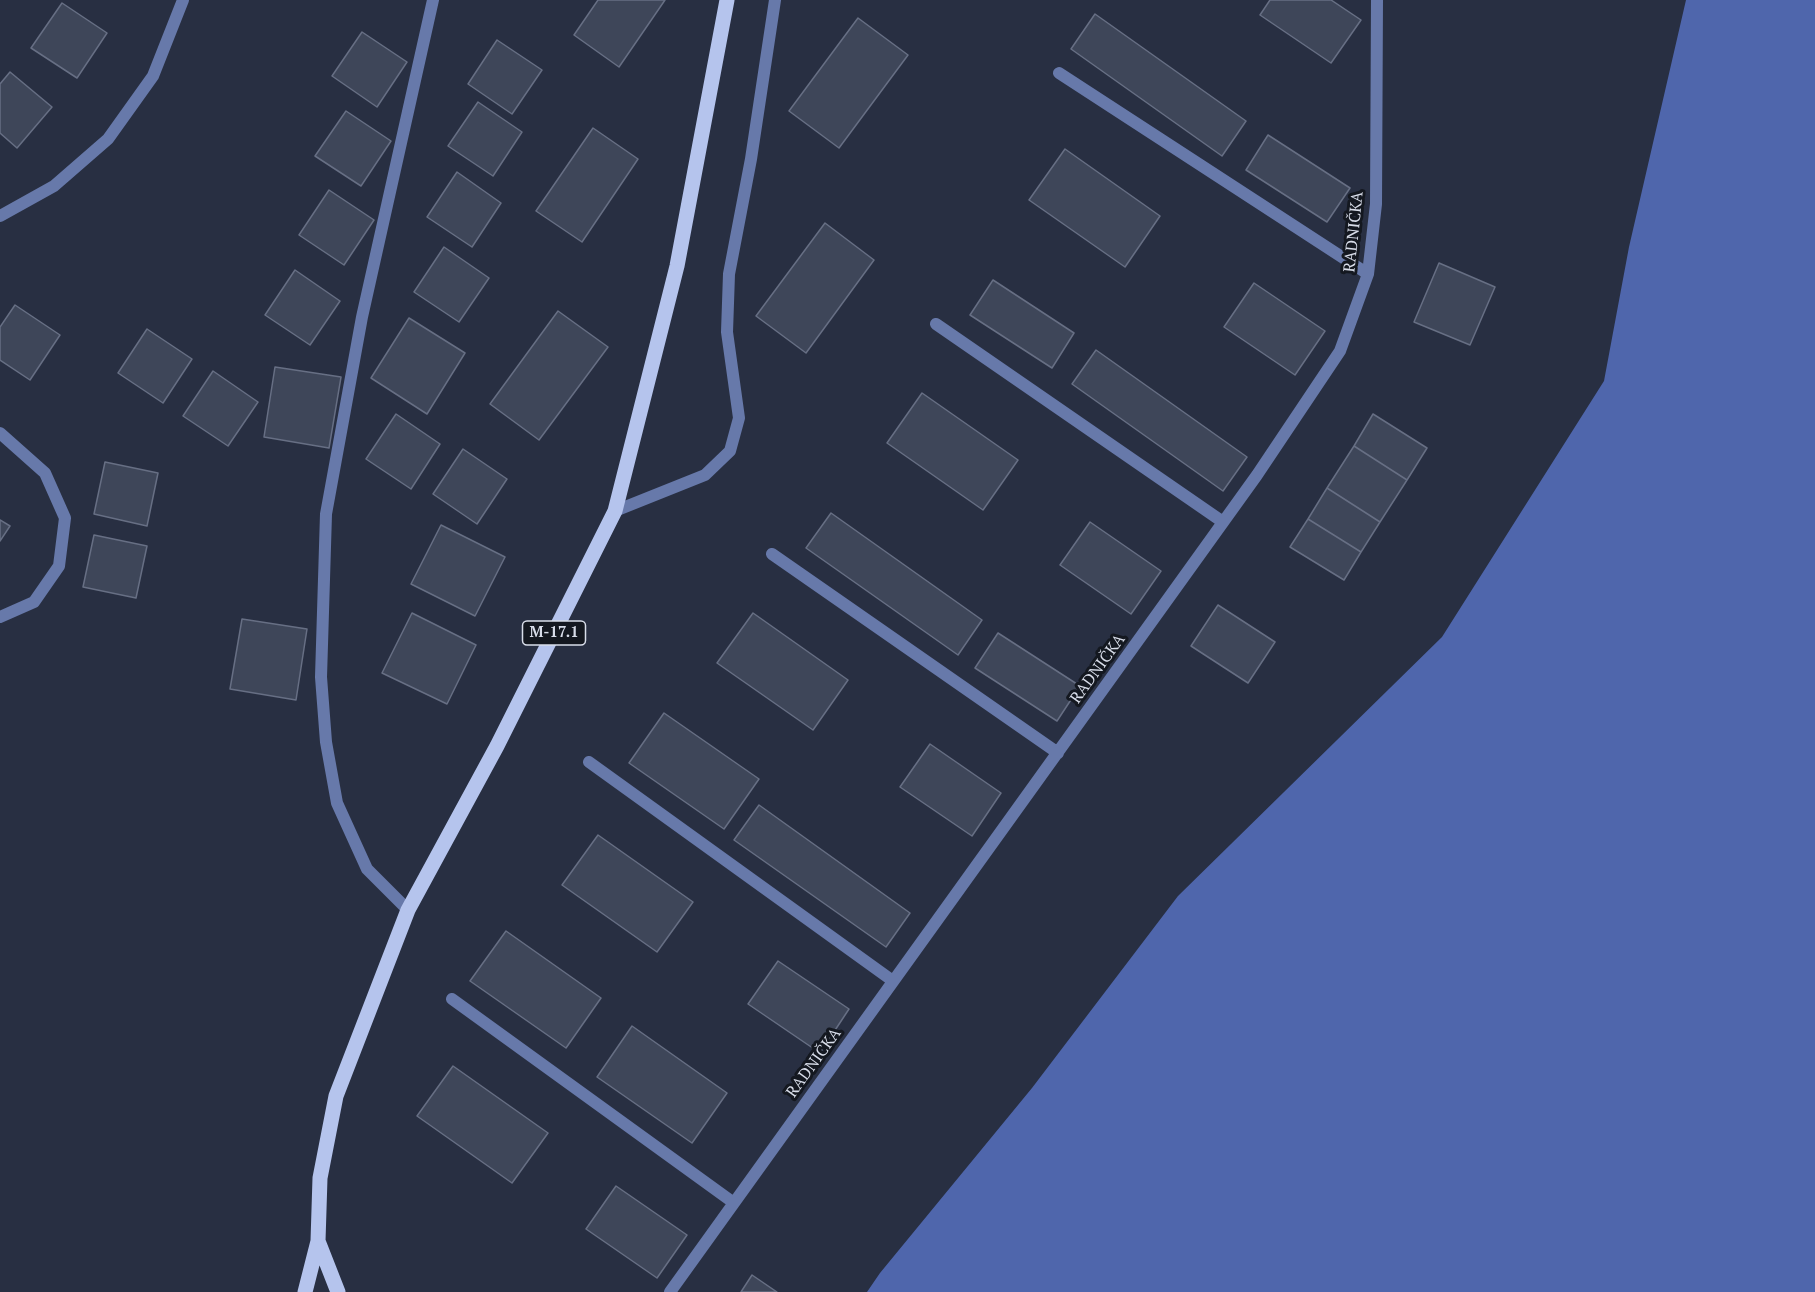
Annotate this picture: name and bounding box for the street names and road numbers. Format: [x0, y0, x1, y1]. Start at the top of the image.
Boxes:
street label: RADNIČKA [1340, 191, 1368, 273]
road number: M-17.1 [522, 621, 586, 645]
street label: RADNIČKA [1066, 631, 1130, 707]
street label: RADNIČKA [782, 1025, 846, 1101]

